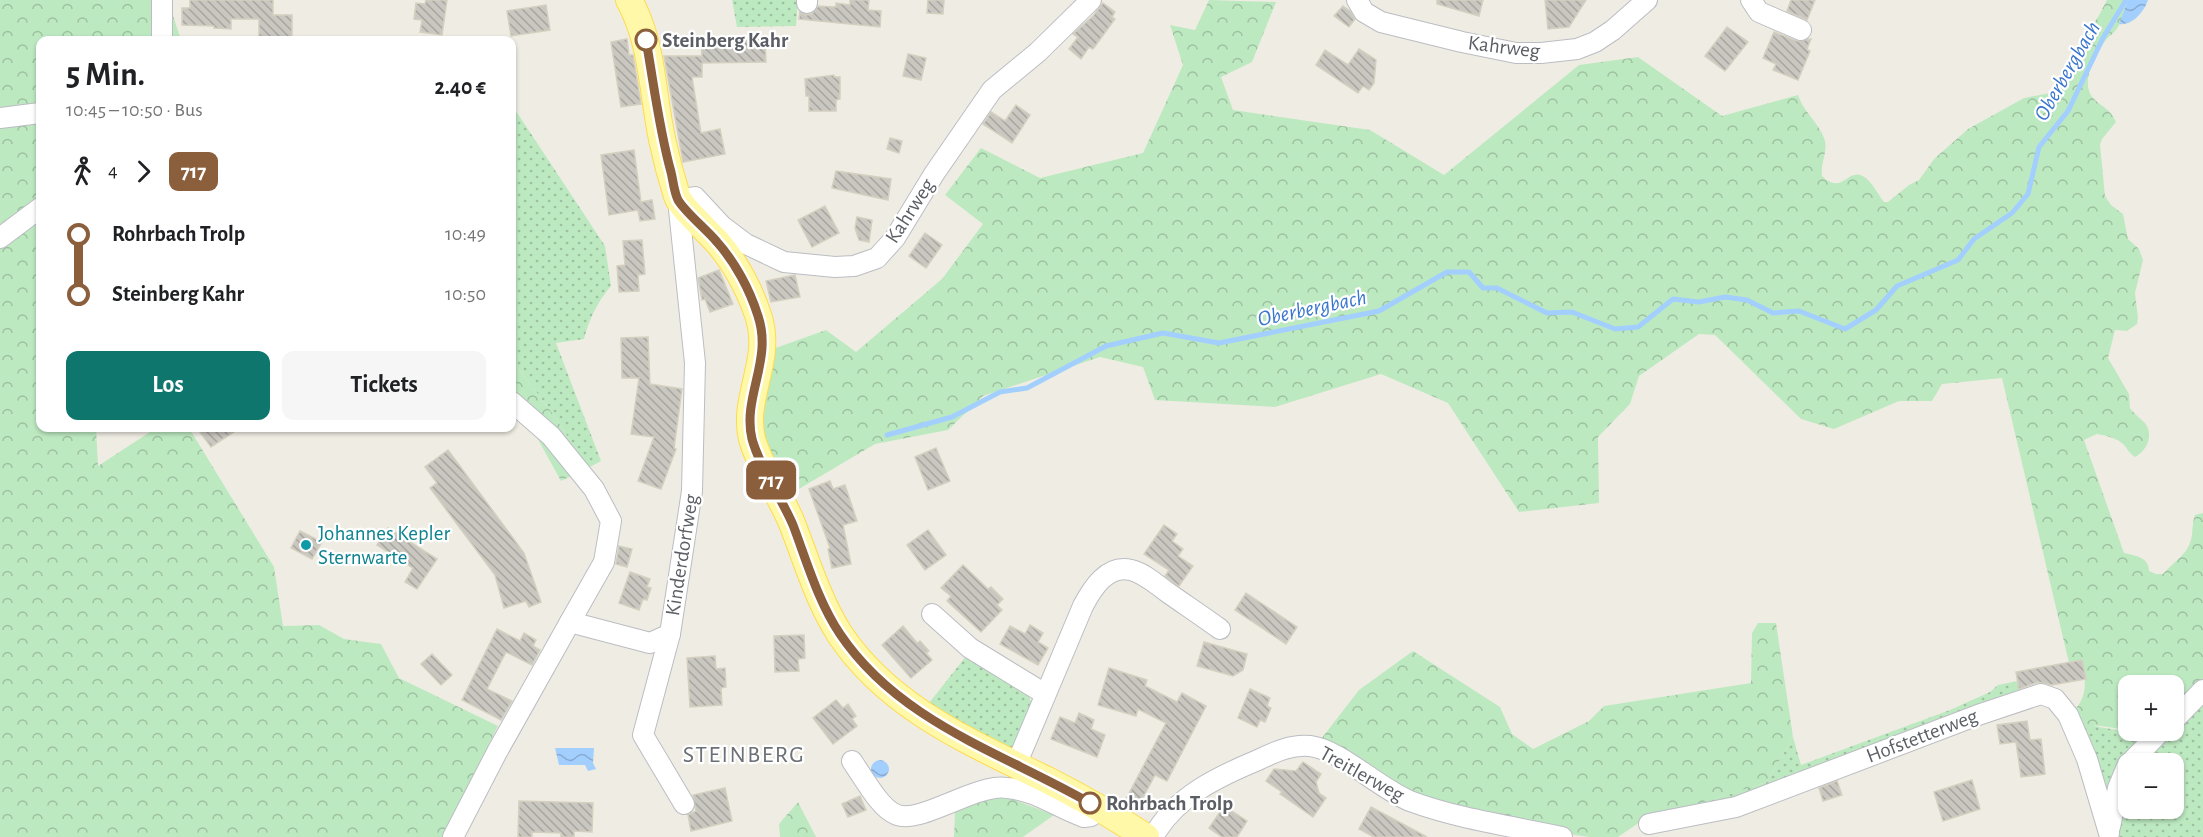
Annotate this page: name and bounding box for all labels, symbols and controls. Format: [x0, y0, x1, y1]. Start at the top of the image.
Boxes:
water label: Oberbergbach [2030, 18, 2104, 124]
marker: Steinberg Kahr [635, 29, 657, 51]
place label: Steinberg Kahr [662, 30, 789, 51]
street label: Kahrweg [1467, 32, 1542, 62]
text: 5 Min. [66, 59, 145, 92]
text: 2.40 € [434, 76, 486, 98]
text: 10:45 – 10:50 · Bus [66, 100, 203, 120]
icon: walk [66, 155, 99, 188]
icon: forward [127, 155, 160, 188]
text: 4 [108, 161, 118, 181]
text: 717 [181, 161, 206, 182]
street label: Kahrweg [882, 174, 939, 247]
text: Rohrbach Trolp [112, 223, 245, 245]
text: 10:49 [445, 224, 486, 244]
text: Steinberg Kahr [112, 283, 244, 305]
text: 10:50 [445, 284, 486, 304]
water label: Oberbergbach [1256, 286, 1368, 330]
button: Los [66, 351, 270, 420]
button: Tickets [282, 351, 486, 420]
line badge: 717 [736, 460, 806, 500]
text: 717 [758, 470, 784, 491]
street label: Kinderdorfweg [662, 492, 702, 617]
place label: Johannes Kepler Sternwarte [318, 523, 450, 568]
marker: Johannes Kepler Sternwarte [299, 538, 313, 552]
map controls [2118, 675, 2184, 819]
button: + [2118, 675, 2184, 741]
street label: Hofstetterweg [1863, 705, 1981, 767]
street label: Treitlerweg [1316, 742, 1408, 806]
district label: STEINBERG [683, 743, 805, 767]
button: − [2118, 753, 2184, 819]
marker: Rohrbach Trolp [1079, 792, 1101, 814]
place label: Rohrbach Trolp [1106, 793, 1233, 814]

